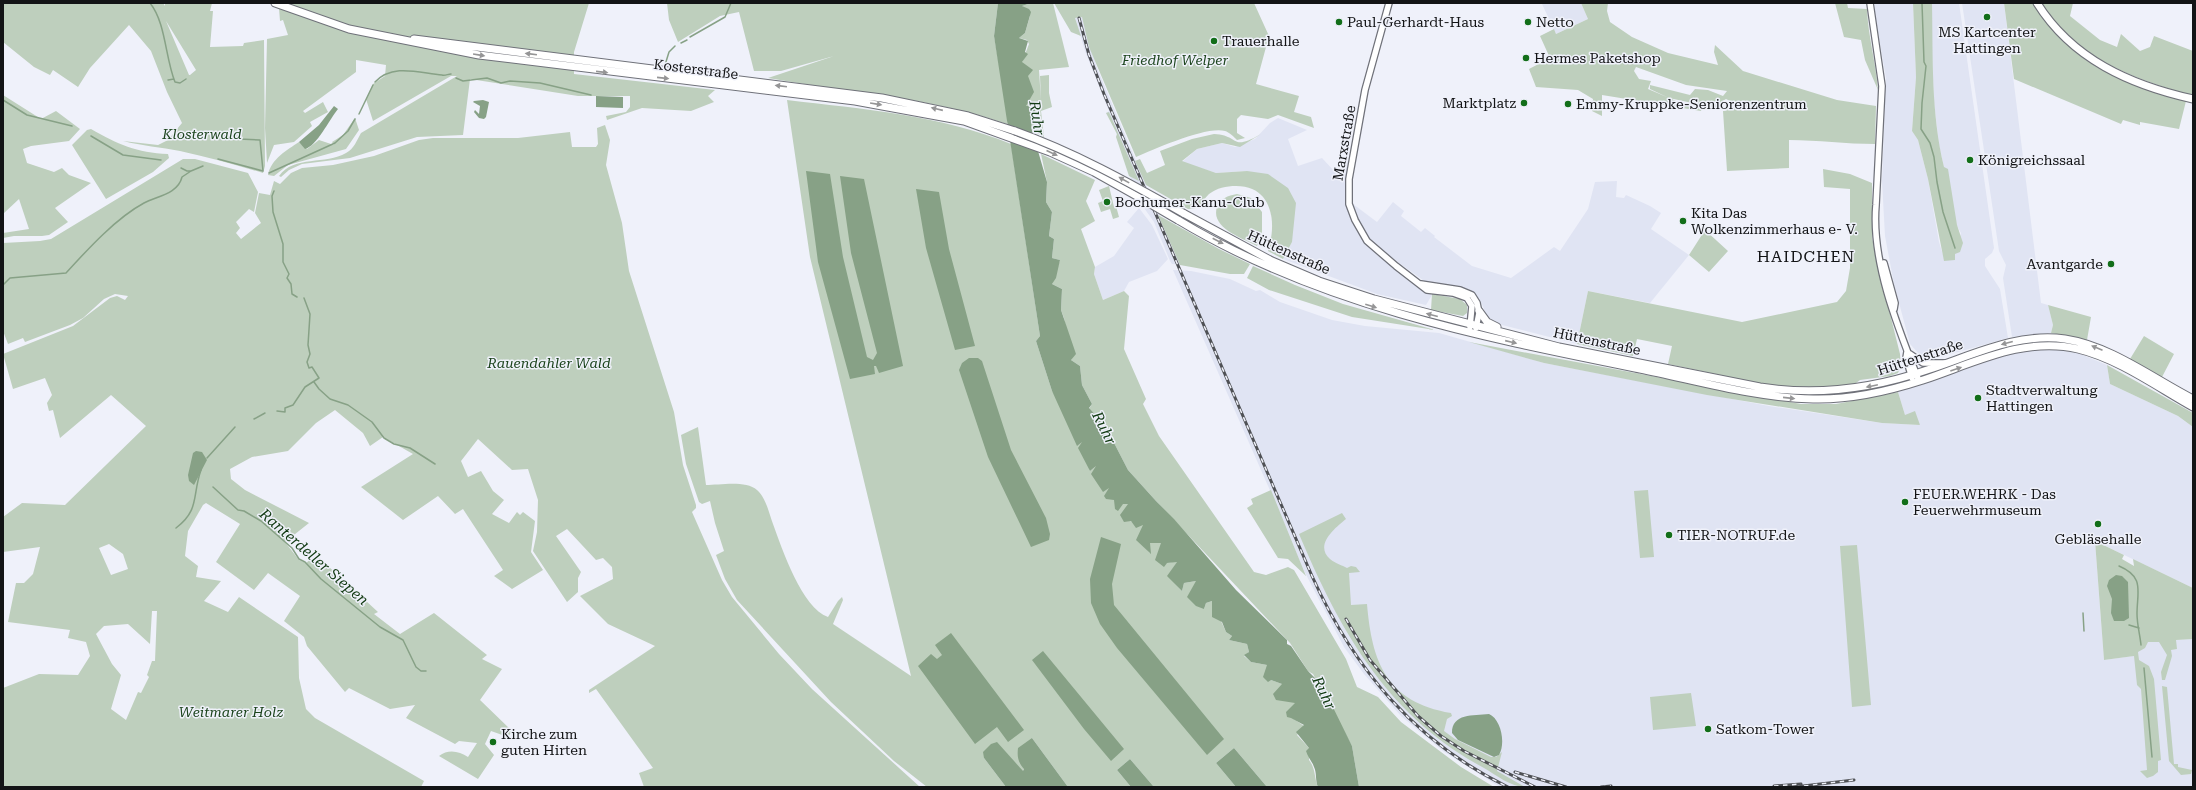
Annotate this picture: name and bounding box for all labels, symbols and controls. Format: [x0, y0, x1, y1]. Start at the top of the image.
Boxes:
marker: MS Kartcenter Hattingen [1982, 12, 1992, 22]
place label: Paul-Gerhardt-Haus [1347, 14, 1484, 30]
place label: Netto [1536, 14, 1574, 30]
marker: Paul-Gerhardt-Haus [1334, 17, 1344, 27]
marker: Netto [1523, 17, 1533, 27]
place label: MS Kartcenter Hattingen [1938, 24, 2036, 56]
place label: Trauerhalle [1222, 33, 1300, 49]
marker: Trauerhalle [1209, 36, 1219, 46]
place label: Hermes Paketshop [1534, 50, 1661, 66]
one-way arrow [525, 51, 537, 57]
one-way arrow [473, 52, 485, 58]
park label: Friedhof Welper [1121, 52, 1228, 68]
marker: Hermes Paketshop [1521, 53, 1531, 63]
street label: Kosterstraße [653, 56, 740, 82]
one-way arrow [596, 68, 608, 75]
one-way arrow [657, 75, 669, 81]
one-way arrow [775, 82, 787, 89]
place label: Marktplatz [1442, 95, 1516, 111]
place label: Emmy-Kruppke-Seniorenzentrum [1576, 96, 1807, 112]
water label: Ruhr [1025, 98, 1049, 137]
marker: Marktplatz [1519, 98, 1529, 108]
marker: Emmy-Kruppke-Seniorenzentrum [1563, 99, 1573, 109]
one-way arrow [870, 101, 882, 107]
street label: Marxstraße [1329, 104, 1359, 182]
one-way arrow [931, 105, 944, 111]
park label: Klosterwald [161, 126, 242, 142]
one-way arrow [1046, 150, 1058, 156]
place label: Königreichssaal [1978, 152, 2086, 168]
marker: Königreichssaal [1965, 155, 1975, 165]
one-way arrow [1118, 177, 1130, 183]
place label: Bochumer-Kanu-Club [1115, 194, 1265, 210]
marker: Bochumer-Kanu-Club [1102, 197, 1112, 207]
place label: Kita Das Wolkenzimmerhaus e- V. [1691, 205, 1858, 237]
marker: Kita Das Wolkenzimmerhaus e- V. [1678, 216, 1688, 226]
street label: Hüttenstraße [1245, 227, 1333, 278]
one-way arrow [1212, 238, 1223, 245]
district label: HAIDCHEN [1757, 247, 1855, 266]
place label: Avantgarde [2026, 256, 2103, 272]
marker: Avantgarde [2106, 259, 2116, 269]
one-way arrow [1365, 303, 1377, 309]
one-way arrow [1425, 312, 1437, 318]
street label: Hüttenstraße [1552, 324, 1642, 358]
street label: Hüttenstraße [1875, 336, 1965, 378]
one-way arrow [1504, 340, 1517, 346]
one-way arrow [2001, 341, 2013, 347]
one-way arrow [2091, 345, 2102, 351]
park label: Rauendahler Wald [486, 355, 611, 371]
one-way arrow [1950, 365, 1962, 371]
place label: Stadtverwaltung Hattingen [1986, 382, 2097, 414]
one-way arrow [1866, 383, 1879, 389]
marker: Stadtverwaltung Hattingen [1973, 393, 1983, 403]
one-way arrow [1783, 395, 1795, 401]
water label: Ruhr [1088, 408, 1120, 448]
place label: FEUER.WEHRK - Das Feuerwehrmuseum [1913, 486, 2056, 518]
marker: FEUER.WEHRK - Das Feuerwehrmuseum [1900, 497, 1910, 507]
water label: Ranterdeller Siepen [255, 504, 372, 609]
marker: Gebläsehalle [2093, 519, 2103, 529]
place label: TIER-NOTRUF.de [1677, 527, 1795, 543]
marker: TIER-NOTRUF.de [1664, 530, 1674, 540]
place label: Gebläsehalle [2055, 531, 2142, 547]
water label: Ruhr [1308, 673, 1340, 713]
park label: Weitmarer Holz [179, 704, 283, 720]
place label: Satkom-Tower [1716, 721, 1815, 737]
marker: Satkom-Tower [1703, 724, 1713, 734]
place label: Kirche zum guten Hirten [501, 726, 587, 758]
marker: Kirche zum guten Hirten [488, 737, 498, 747]

